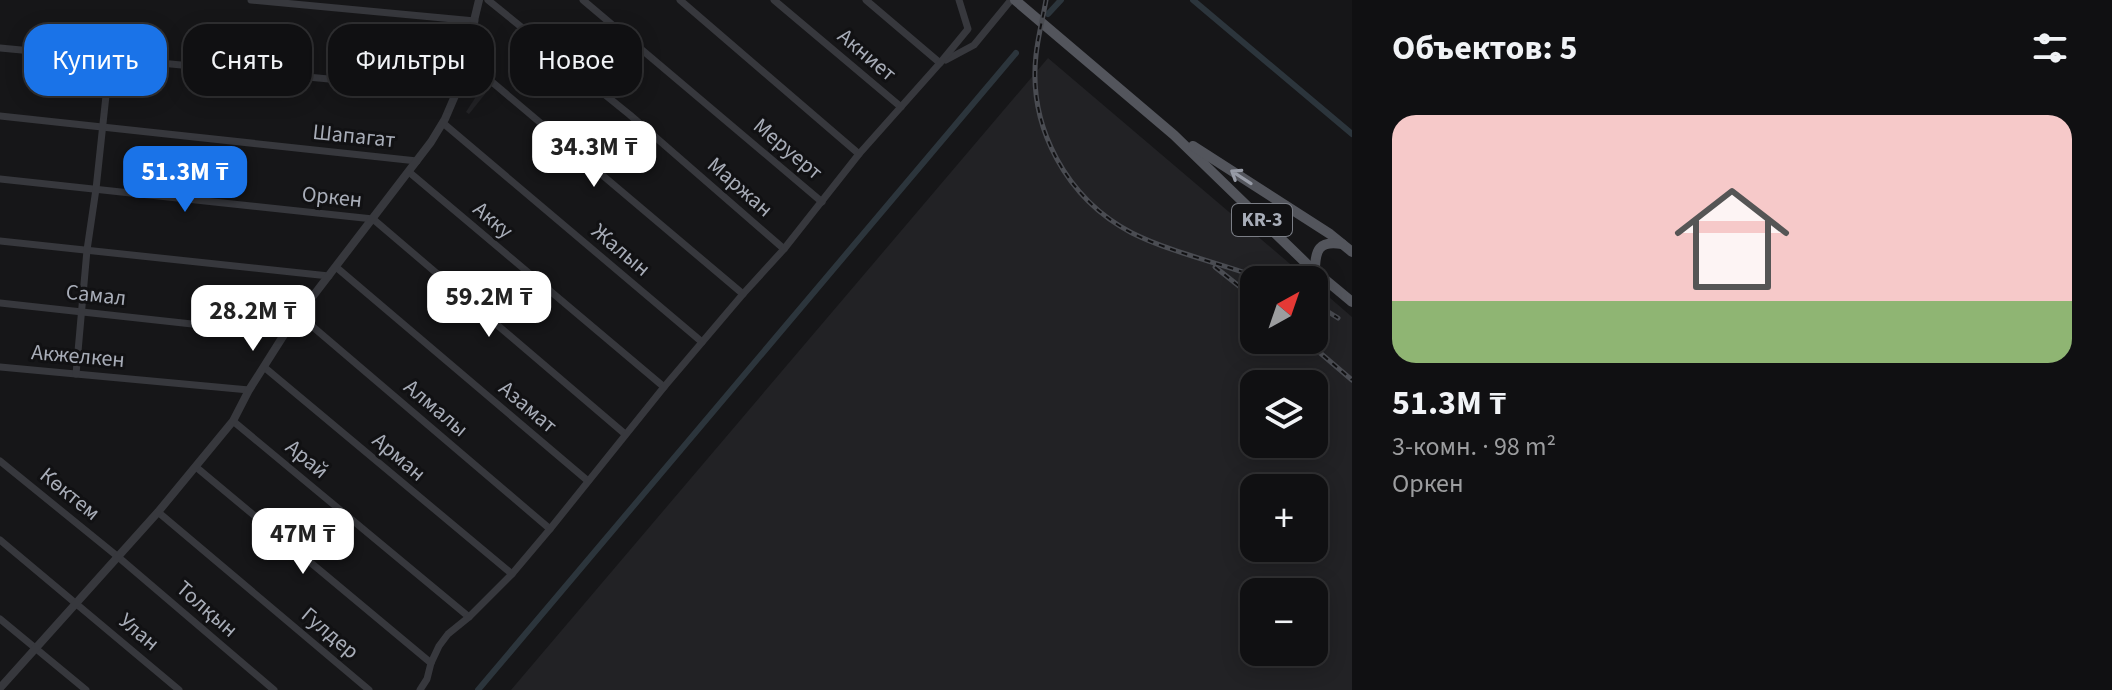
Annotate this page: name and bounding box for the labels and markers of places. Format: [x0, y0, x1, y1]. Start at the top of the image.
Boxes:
pin: 34.3M ₸ [520, 121, 668, 189]
pin: 51.3M ₸ [111, 146, 259, 214]
pin: 59.2M ₸ [415, 271, 563, 339]
pin: 28.2M ₸ [179, 285, 327, 353]
pin: 47M ₸ [247, 508, 359, 576]

